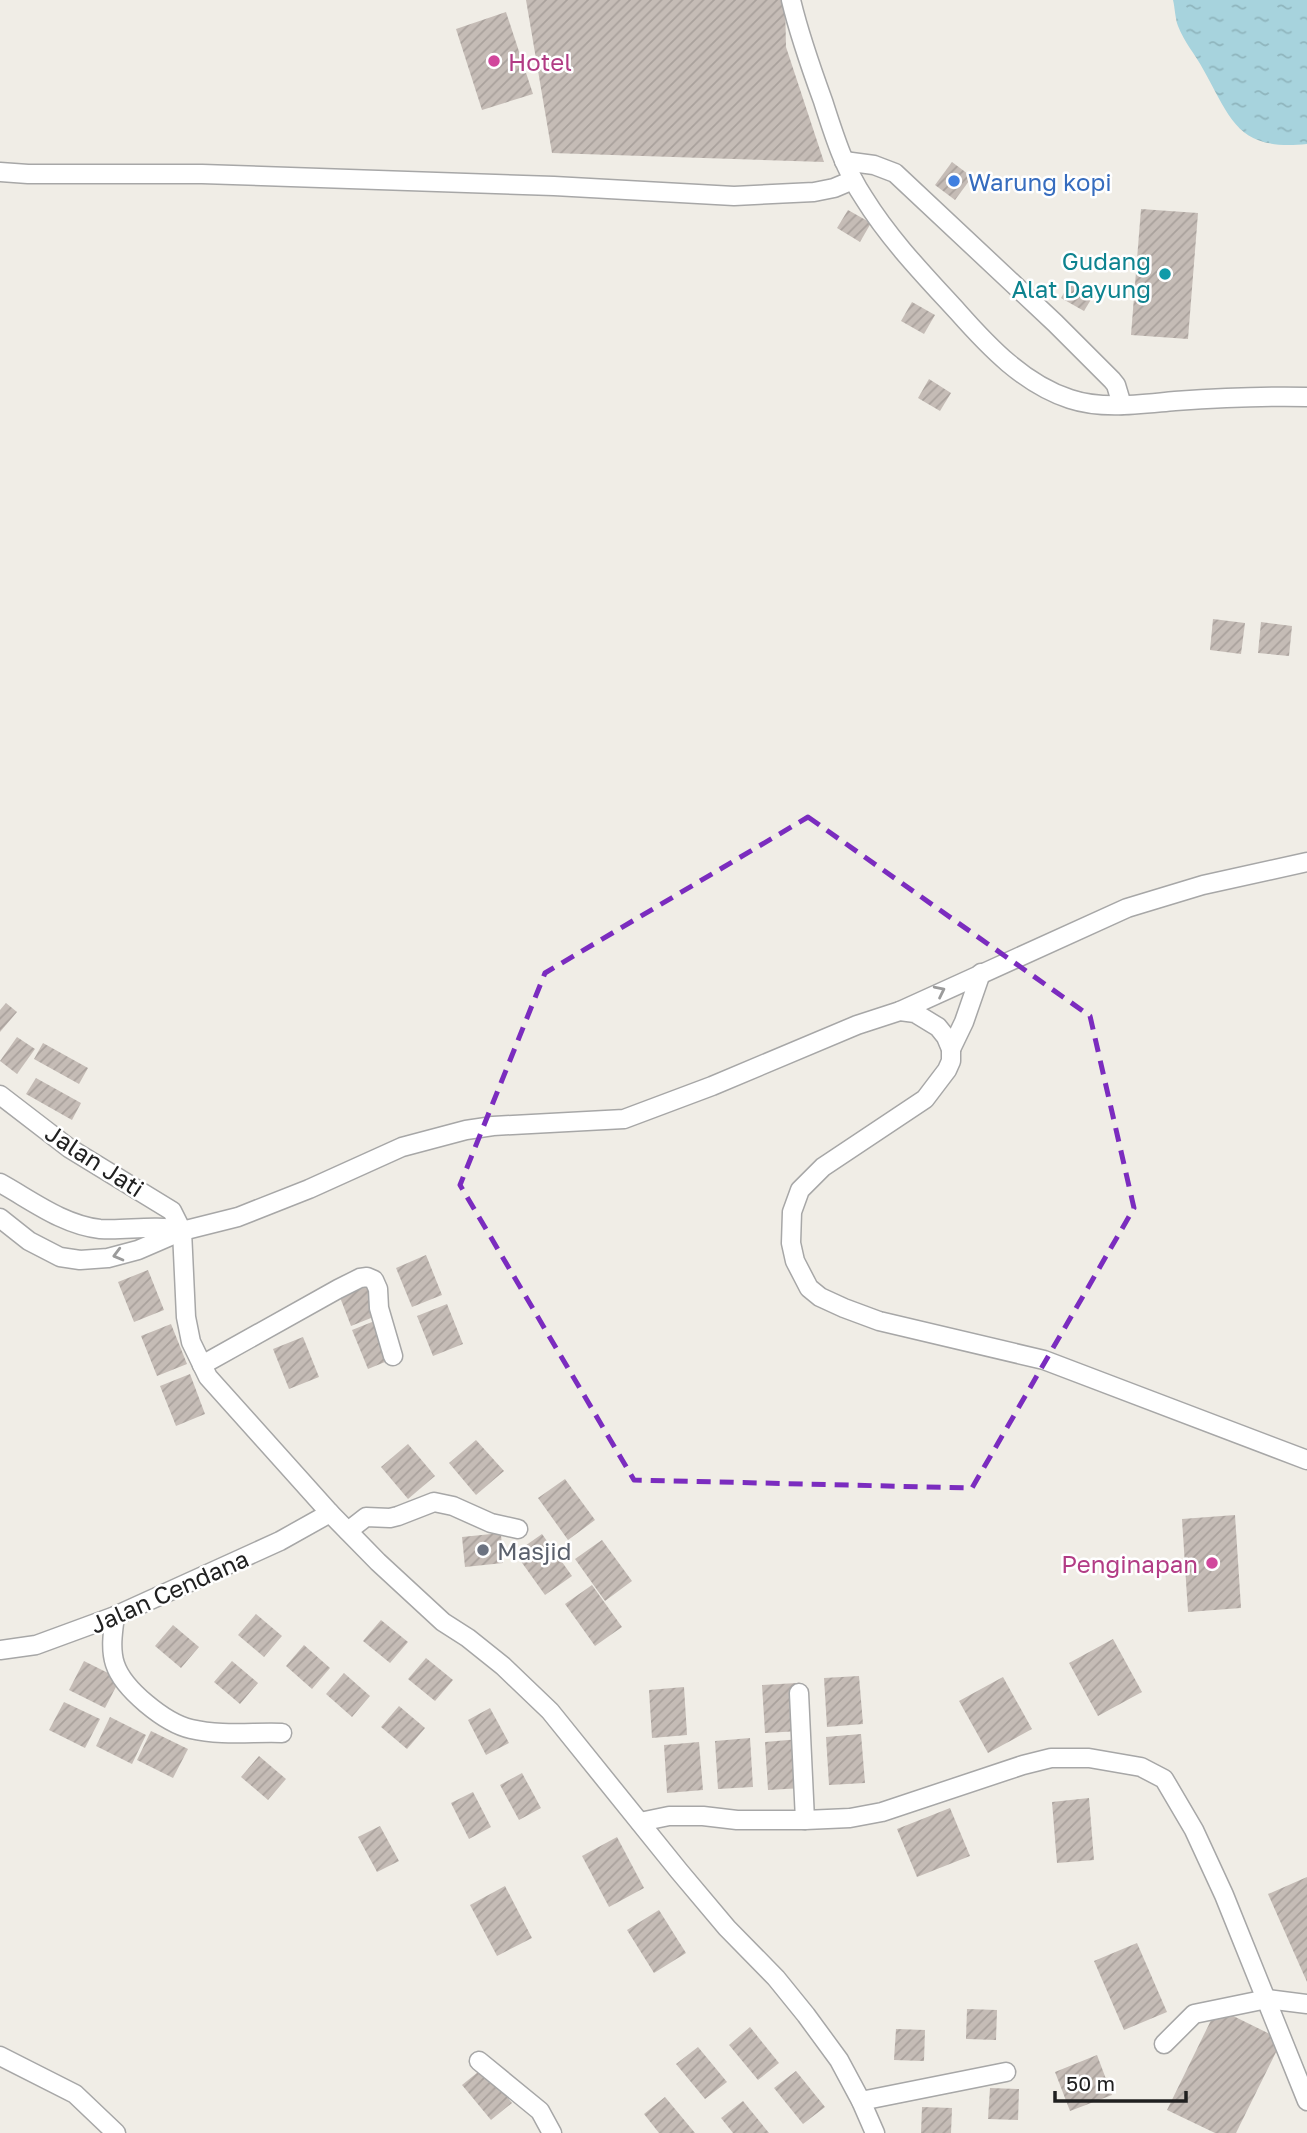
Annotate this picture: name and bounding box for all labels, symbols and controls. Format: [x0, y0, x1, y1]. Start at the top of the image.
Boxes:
place label: Hotel [508, 47, 572, 76]
marker: Hotel [486, 53, 502, 69]
place label: Warung kopi [968, 167, 1112, 196]
marker: Warung kopi [946, 173, 962, 189]
place label: Gudang Alat Dayung [1011, 246, 1151, 303]
marker: Gudang Alat Dayung [1157, 266, 1173, 282]
one-way arrow [933, 985, 945, 999]
street label: Jalan Jati [40, 1117, 150, 1203]
one-way arrow [112, 1247, 124, 1261]
place label: Masjid [497, 1536, 572, 1565]
marker: Masjid [475, 1542, 491, 1558]
street label: Jalan Cendana [85, 1543, 253, 1639]
place label: Penginapan [1061, 1549, 1198, 1578]
marker: Penginapan [1204, 1555, 1220, 1571]
scale bar [1055, 2060, 1186, 2104]
text: 50 m [1066, 2070, 1115, 2096]

